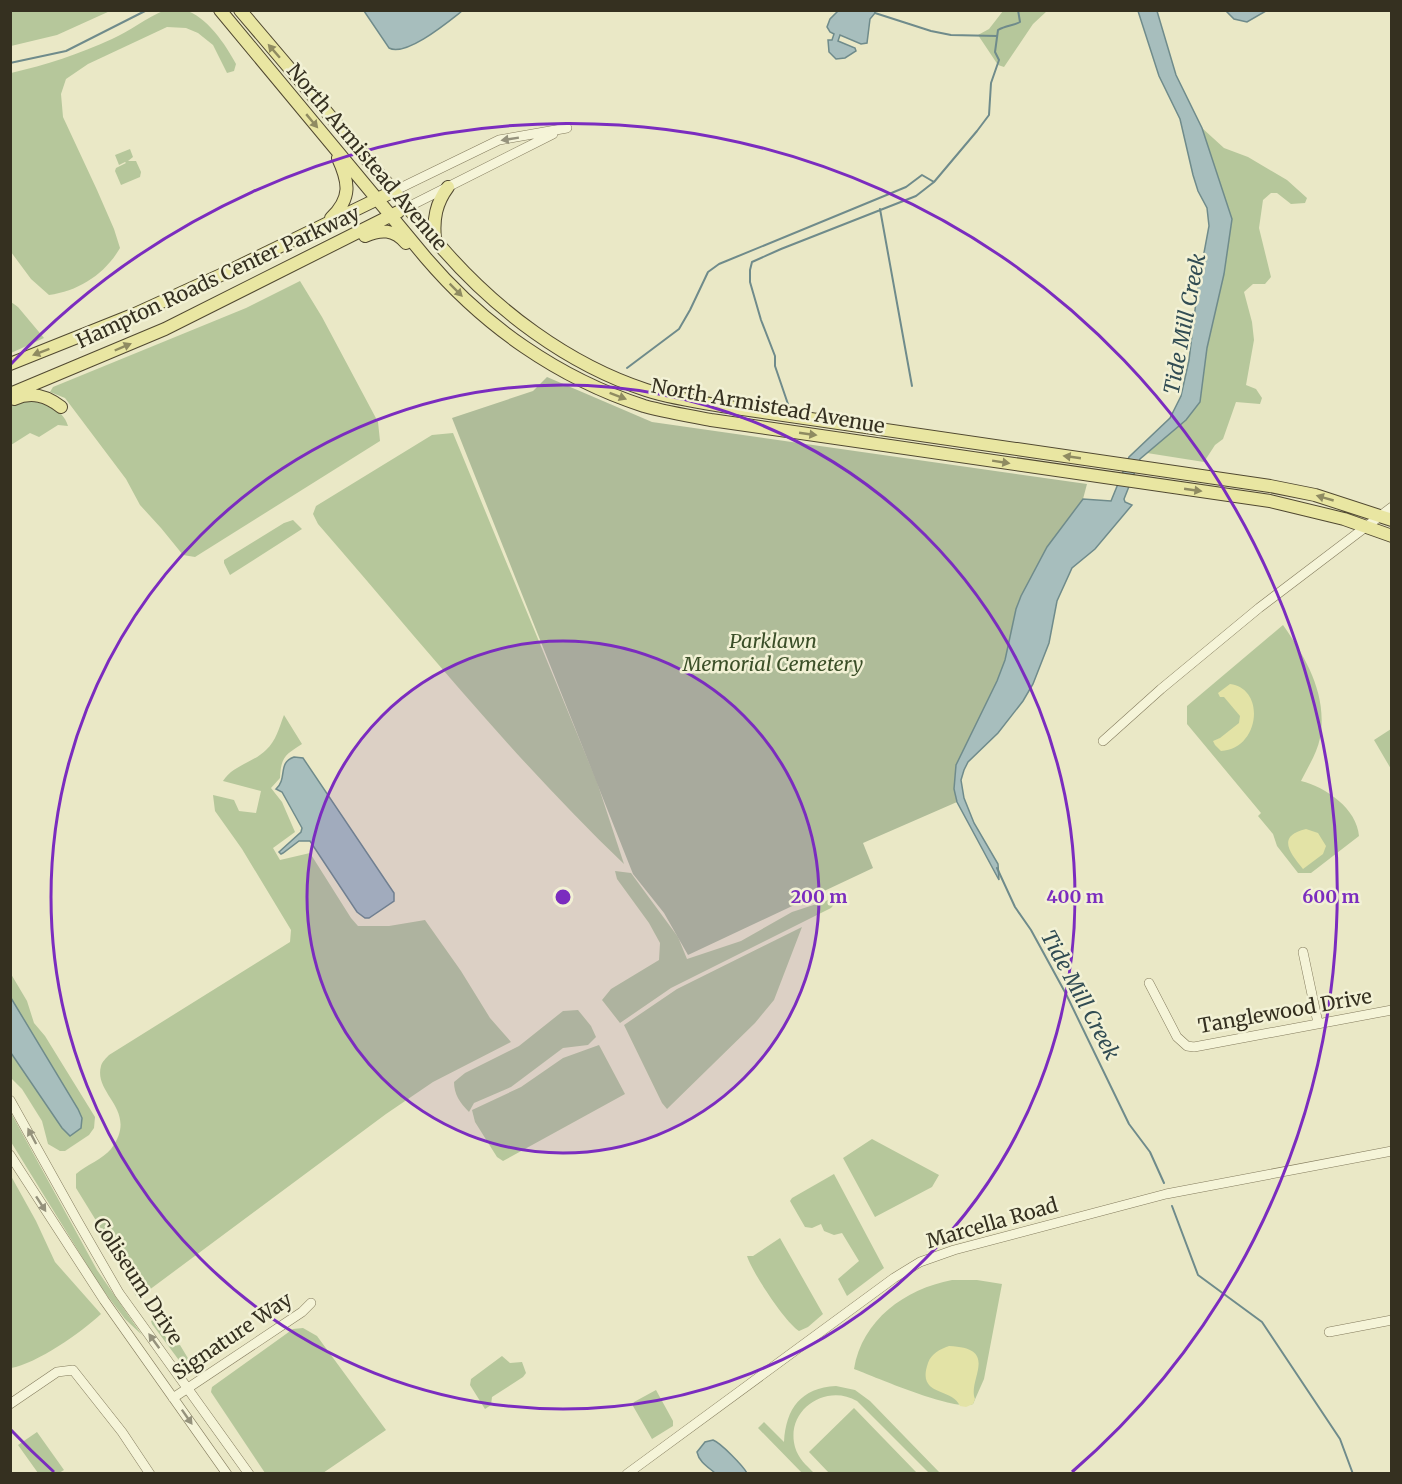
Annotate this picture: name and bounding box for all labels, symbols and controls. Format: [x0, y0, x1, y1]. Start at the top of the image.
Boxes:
one-way arrow [267, 43, 280, 59]
street label: North Armistead Avenue [282, 58, 453, 255]
one-way arrow [305, 113, 318, 128]
one-way arrow [500, 134, 519, 143]
street label: Hampton Roads Center Parkway [72, 200, 364, 353]
water label: Tide Mill Creek [1158, 251, 1211, 397]
one-way arrow [448, 283, 462, 297]
one-way arrow [114, 342, 132, 352]
one-way arrow [32, 348, 50, 357]
street label: North Armistead Avenue [649, 373, 887, 438]
one-way arrow [609, 392, 627, 402]
one-way arrow [799, 430, 818, 439]
one-way arrow [1062, 452, 1081, 461]
one-way arrow [992, 458, 1011, 467]
one-way arrow [1184, 485, 1203, 494]
one-way arrow [1315, 493, 1333, 502]
park label: Parklawn Memorial Cemetery [682, 628, 863, 676]
text: 200 m [791, 885, 847, 908]
text: 400 m [1046, 885, 1104, 908]
text: 600 m [1302, 885, 1360, 908]
centre of rings [553, 887, 573, 907]
water label: Tide Mill Creek [1035, 925, 1126, 1065]
street label: Tanglewood Drive [1196, 983, 1374, 1038]
one-way arrow [27, 1127, 37, 1144]
street label: Marcella Road [923, 1192, 1061, 1253]
one-way arrow [36, 1196, 47, 1212]
street label: Coliseum Drive [88, 1213, 189, 1349]
street label: Signature Way [167, 1286, 297, 1385]
one-way arrow [148, 1333, 160, 1349]
one-way arrow [181, 1409, 193, 1425]

